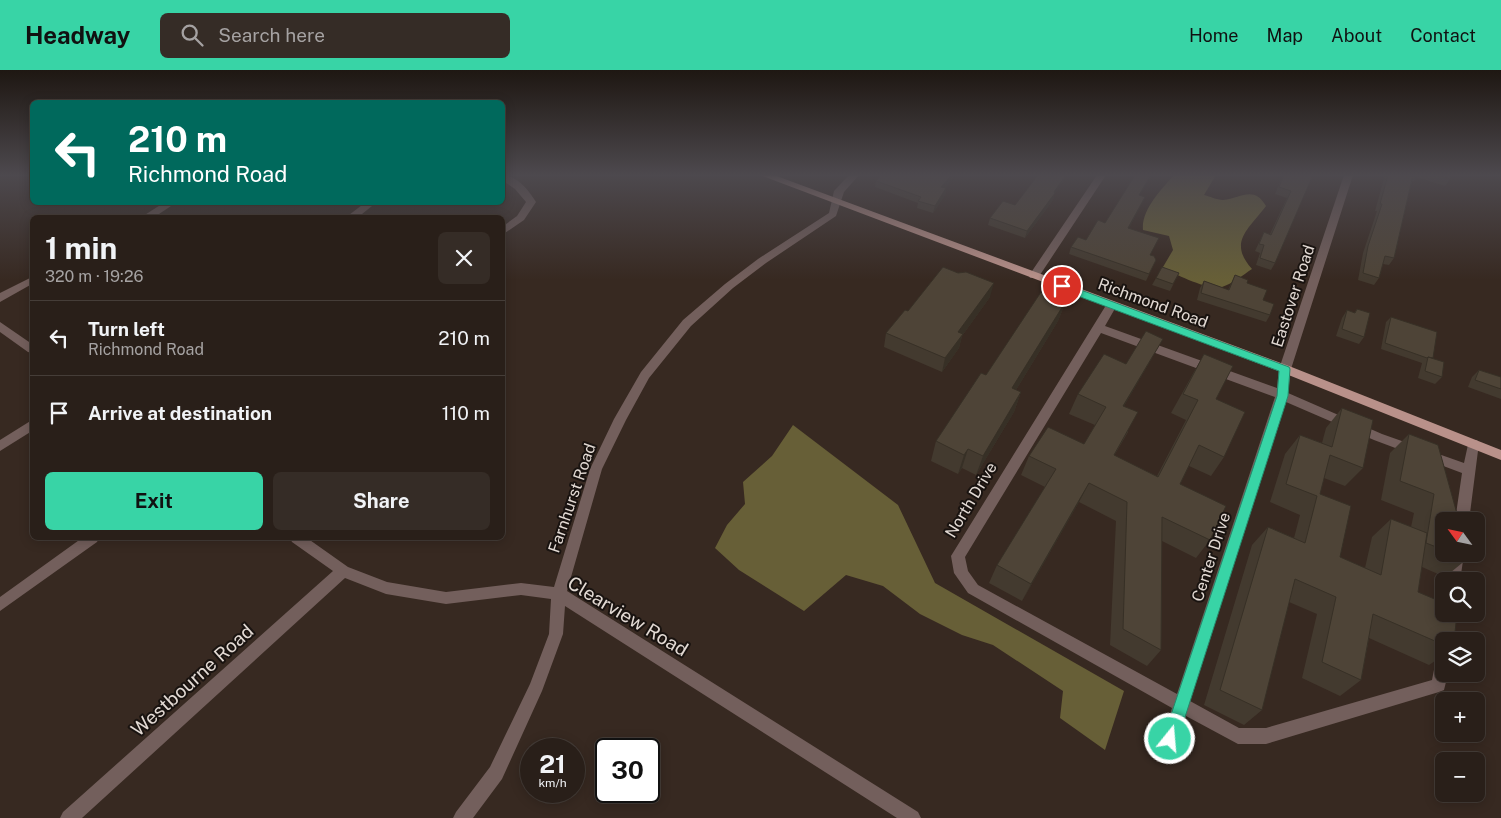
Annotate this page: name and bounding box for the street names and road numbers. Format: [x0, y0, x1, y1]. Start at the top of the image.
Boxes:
street label: Eastover Road [1268, 242, 1318, 350]
street label: Richmond Road [1095, 274, 1211, 332]
street label: Farnhurst Road [544, 441, 600, 555]
street label: North Drive [941, 459, 1001, 541]
street label: Center Drive [1188, 510, 1234, 604]
street label: Clearview Road [564, 571, 692, 661]
street label: Westbourne Road [126, 619, 258, 741]

